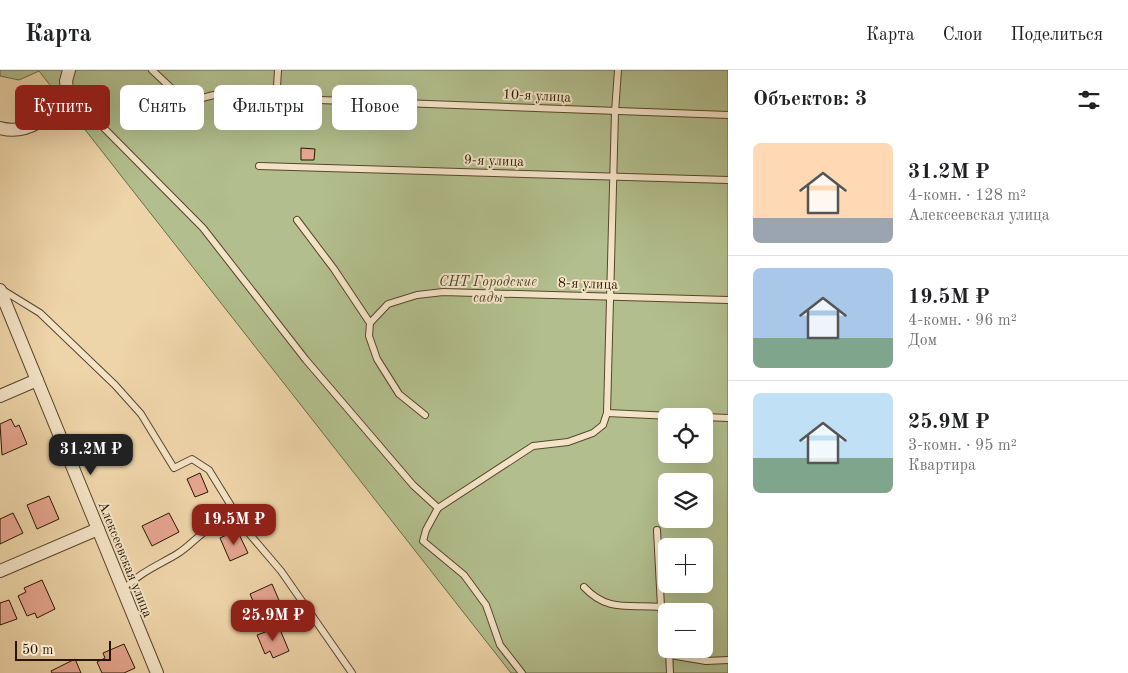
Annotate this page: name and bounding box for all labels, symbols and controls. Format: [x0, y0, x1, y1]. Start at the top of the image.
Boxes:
text: Карта [25, 23, 92, 47]
text: Карта [866, 26, 915, 44]
text: Слои [943, 26, 982, 44]
text: Поделиться [1010, 26, 1103, 44]
chip: Купить [15, 85, 110, 130]
chip: Снять [120, 85, 204, 130]
chip: Фильтры [214, 85, 322, 130]
chip: Новое [332, 85, 417, 130]
icon: filters [1075, 86, 1103, 114]
street label: 10-я улица [502, 87, 572, 105]
text: Объектов: 3 [753, 89, 867, 110]
street label: 9-я улица [464, 153, 524, 169]
text: 31.2M ₽ [908, 162, 990, 183]
icon: home [793, 163, 853, 223]
text: 4-комн. · 128 m² [908, 188, 1026, 204]
text: Алексеевская улица [908, 208, 1050, 224]
park label: СНТ Городские сады [439, 275, 537, 305]
street label: 8-я улица [558, 276, 618, 292]
text: 19.5M ₽ [908, 287, 990, 308]
icon: home [793, 288, 853, 348]
text: 4-комн. · 96 m² [908, 313, 1017, 329]
text: Дом [908, 333, 937, 349]
map controls [658, 408, 713, 658]
button: locate [658, 408, 713, 463]
text: 25.9M ₽ [908, 412, 990, 433]
icon: home [793, 413, 853, 473]
pin: 31.2M ₽ [45, 434, 137, 476]
text: 3-комн. · 95 m² [908, 438, 1017, 454]
text: 31.2M ₽ [60, 442, 122, 458]
text: Квартира [908, 458, 976, 474]
button: layers [658, 473, 713, 528]
street label: Алексеевская улица [95, 499, 155, 620]
pin: 19.5M ₽ [188, 504, 280, 546]
text: 19.5M ₽ [203, 512, 265, 528]
button: + [658, 538, 713, 593]
pin: 25.9M ₽ [227, 600, 319, 642]
button: − [658, 603, 713, 658]
text: 25.9M ₽ [242, 608, 304, 624]
scale bar [15, 638, 111, 661]
text: 50 m [22, 643, 53, 657]

